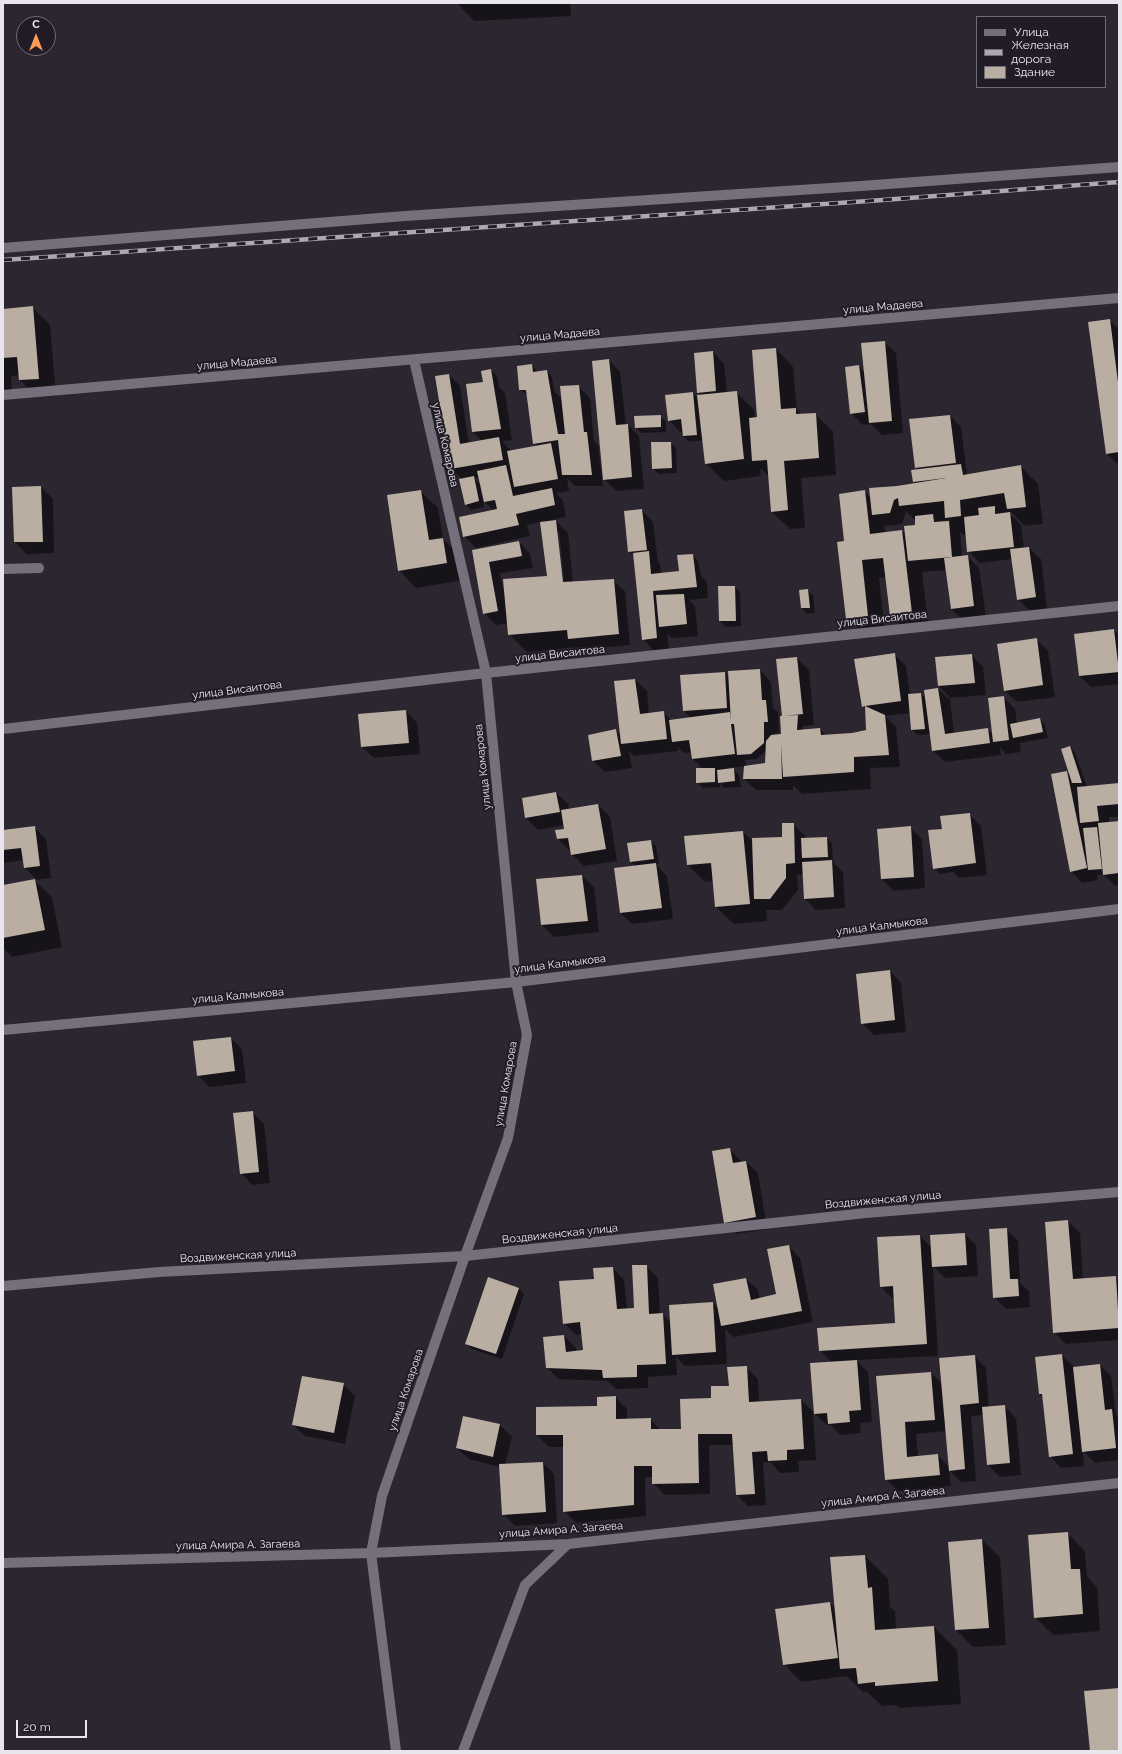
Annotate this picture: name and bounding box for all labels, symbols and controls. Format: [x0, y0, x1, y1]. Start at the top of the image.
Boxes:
north arrow [16, 16, 56, 56]
legend [976, 16, 1106, 88]
text: С [32, 18, 40, 31]
text: Улица [1014, 25, 1049, 39]
text: Железная дорога [1011, 38, 1069, 66]
text: Здание [1014, 65, 1055, 79]
street label: улица Мадаева [842, 297, 924, 317]
street label: улица Мадаева [519, 325, 601, 345]
street label: улица Мадаева [196, 353, 278, 373]
street label: улица Комарова [429, 402, 461, 488]
street label: улица Висаитова [837, 608, 927, 630]
street label: улица Висаитова [515, 643, 605, 665]
street label: улица Висаитова [192, 678, 282, 702]
street label: улица Комарова [472, 724, 494, 810]
street label: улица Калмыкова [835, 914, 929, 938]
street label: улица Калмыкова [513, 952, 607, 976]
street label: улица Калмыкова [192, 985, 284, 1007]
street label: улица Комарова [492, 1040, 520, 1128]
street label: Воздвиженская улица [824, 1188, 942, 1212]
street label: Воздвиженская улица [501, 1221, 619, 1247]
street label: Воздвиженская улица [179, 1246, 297, 1266]
street label: улица Комарова [386, 1347, 426, 1433]
street label: улица Амира А. Загаева [821, 1484, 945, 1510]
street label: улица Амира А. Загаева [499, 1519, 623, 1541]
street label: улица Амира А. Загаева [176, 1537, 300, 1553]
scale bar [18, 1712, 89, 1738]
text: 20 m [23, 1720, 51, 1734]

